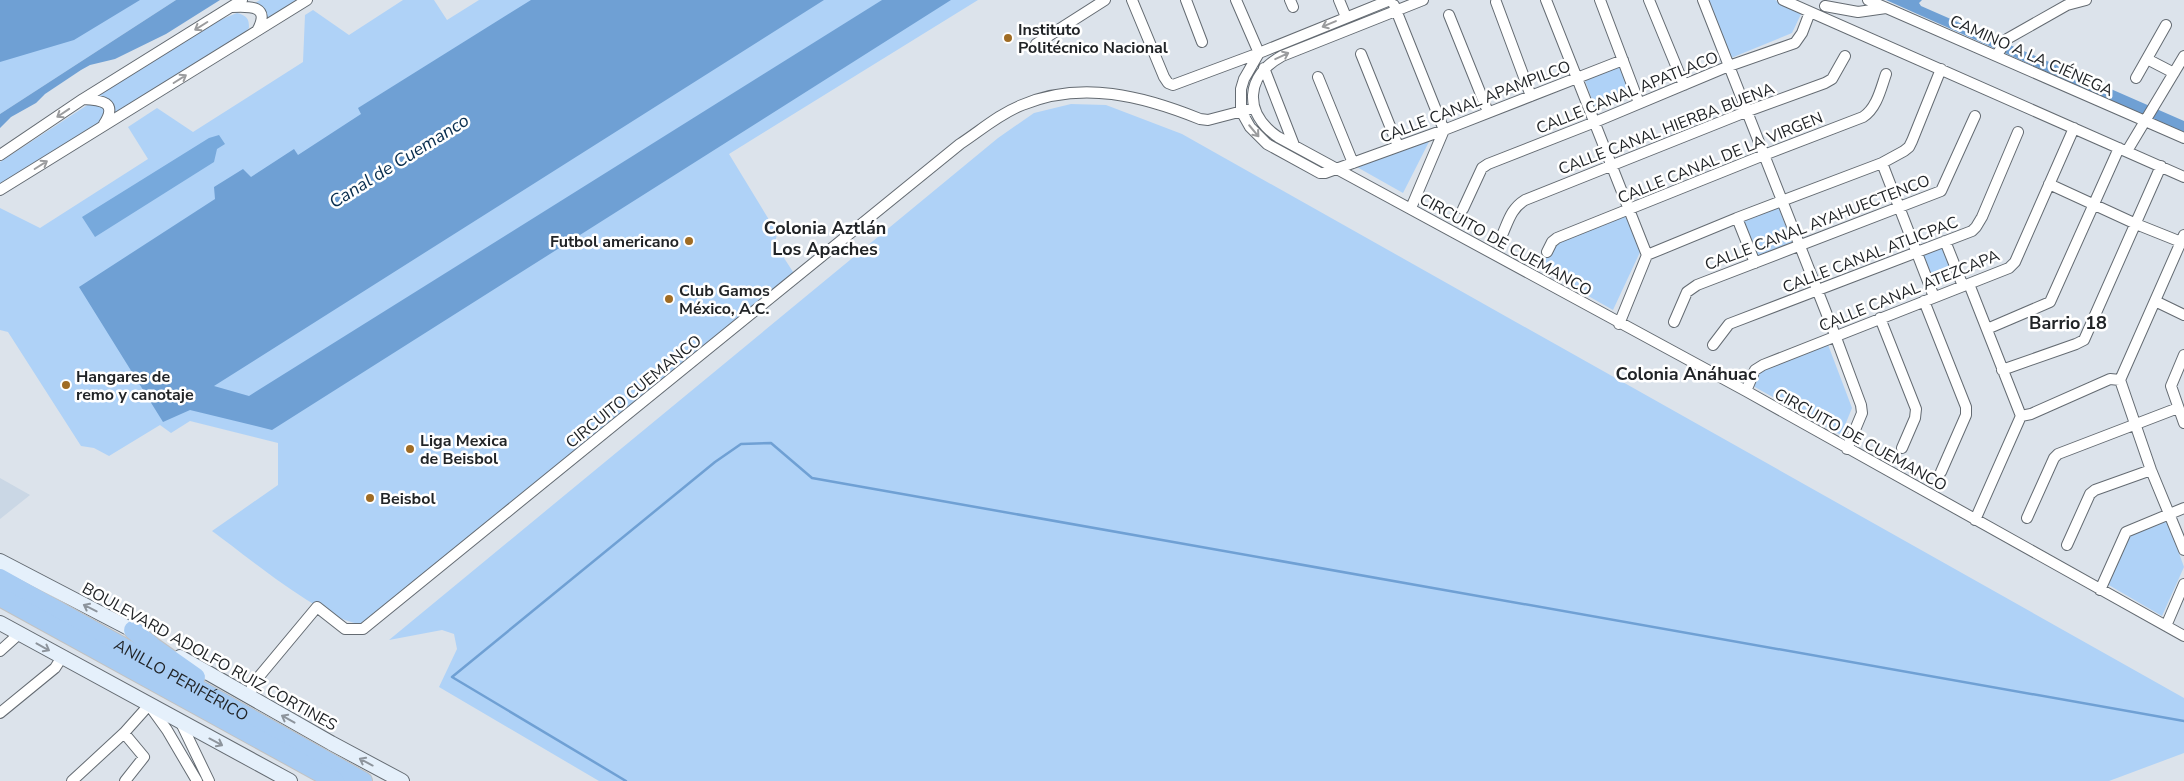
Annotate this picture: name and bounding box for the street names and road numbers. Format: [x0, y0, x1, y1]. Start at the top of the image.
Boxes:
street label: CAMINO A LA CIÉNEGA [1946, 10, 2117, 102]
street label: CALLE CANAL APATLACO [1533, 46, 1722, 140]
street label: CALLE CANAL APAMPILCO [1377, 55, 1574, 148]
street label: CALLE CANAL HIERBA BUENA [1555, 77, 1778, 180]
street label: CALLE CANAL DE LA VIRGEN [1615, 107, 1826, 209]
street label: CALLE CANAL AYAHUECTENCO [1702, 170, 1933, 276]
street label: CIRCUITO DE CUEMANCO [1415, 188, 1596, 302]
street label: CALLE CANAL ATLICPAC [1779, 211, 1961, 299]
street label: CALLE CANAL ATEZCAPA [1816, 244, 2003, 337]
street label: CIRCUITO CUEMANCO [561, 330, 706, 453]
street label: CIRCUITO DE CUEMANCO [1770, 383, 1951, 497]
street label: BOULEVARD ADOLFO RUIZ CORTINES [78, 577, 341, 736]
street label: ANILLO PERIFÉRICO [110, 634, 252, 727]

